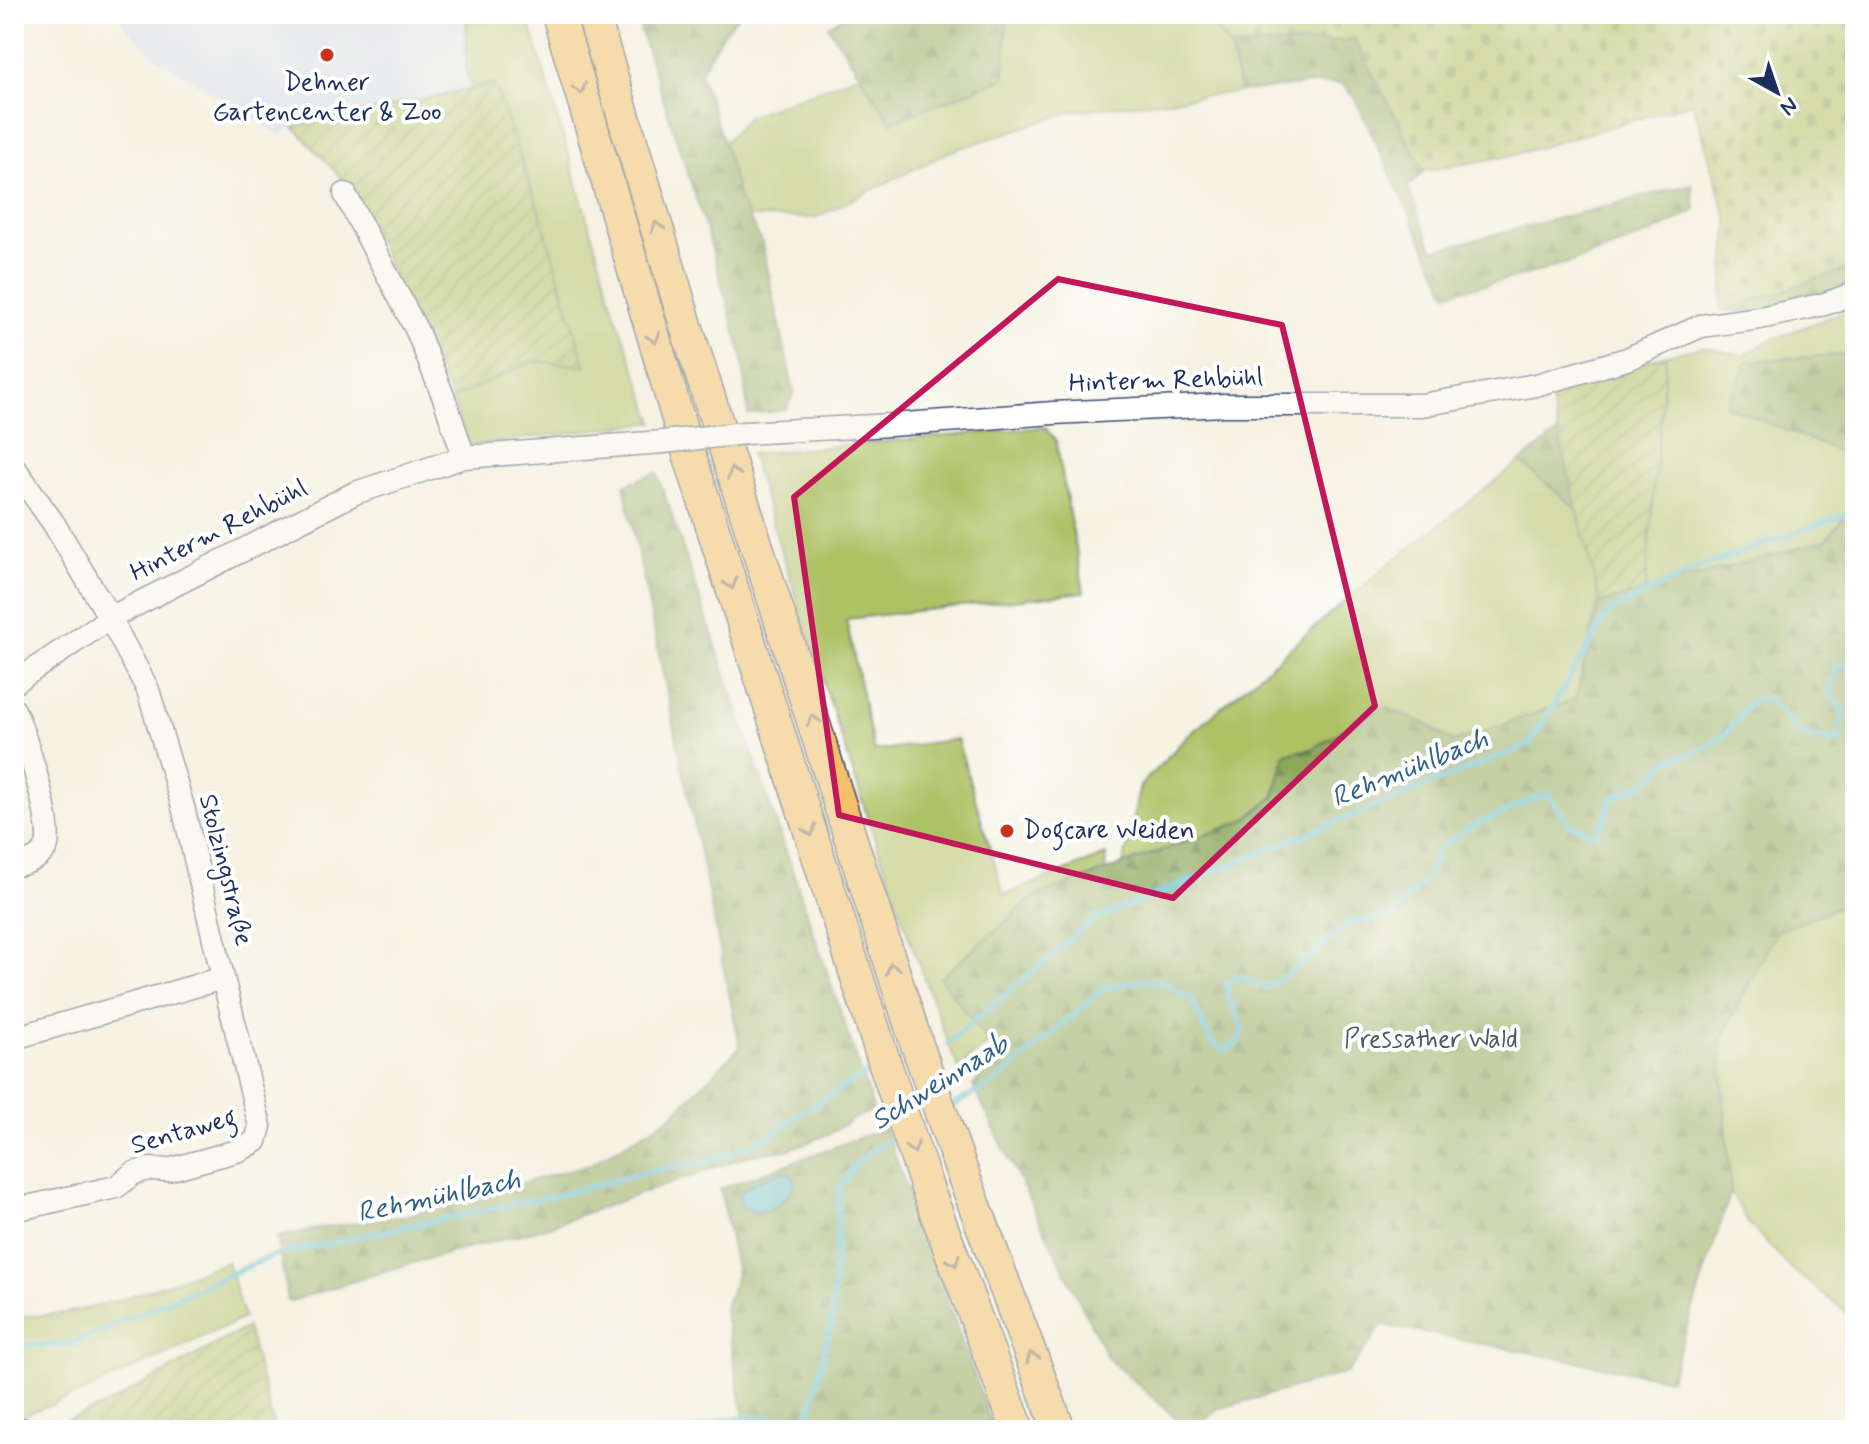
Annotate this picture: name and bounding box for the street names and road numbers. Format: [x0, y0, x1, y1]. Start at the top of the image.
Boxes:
street label: Hinterm Rehbühl [1068, 361, 1264, 401]
street label: Hinterm Rehbühl [125, 472, 313, 590]
street label: Stolzingstraße [188, 791, 260, 950]
street label: Sentaweg [127, 1101, 242, 1166]

